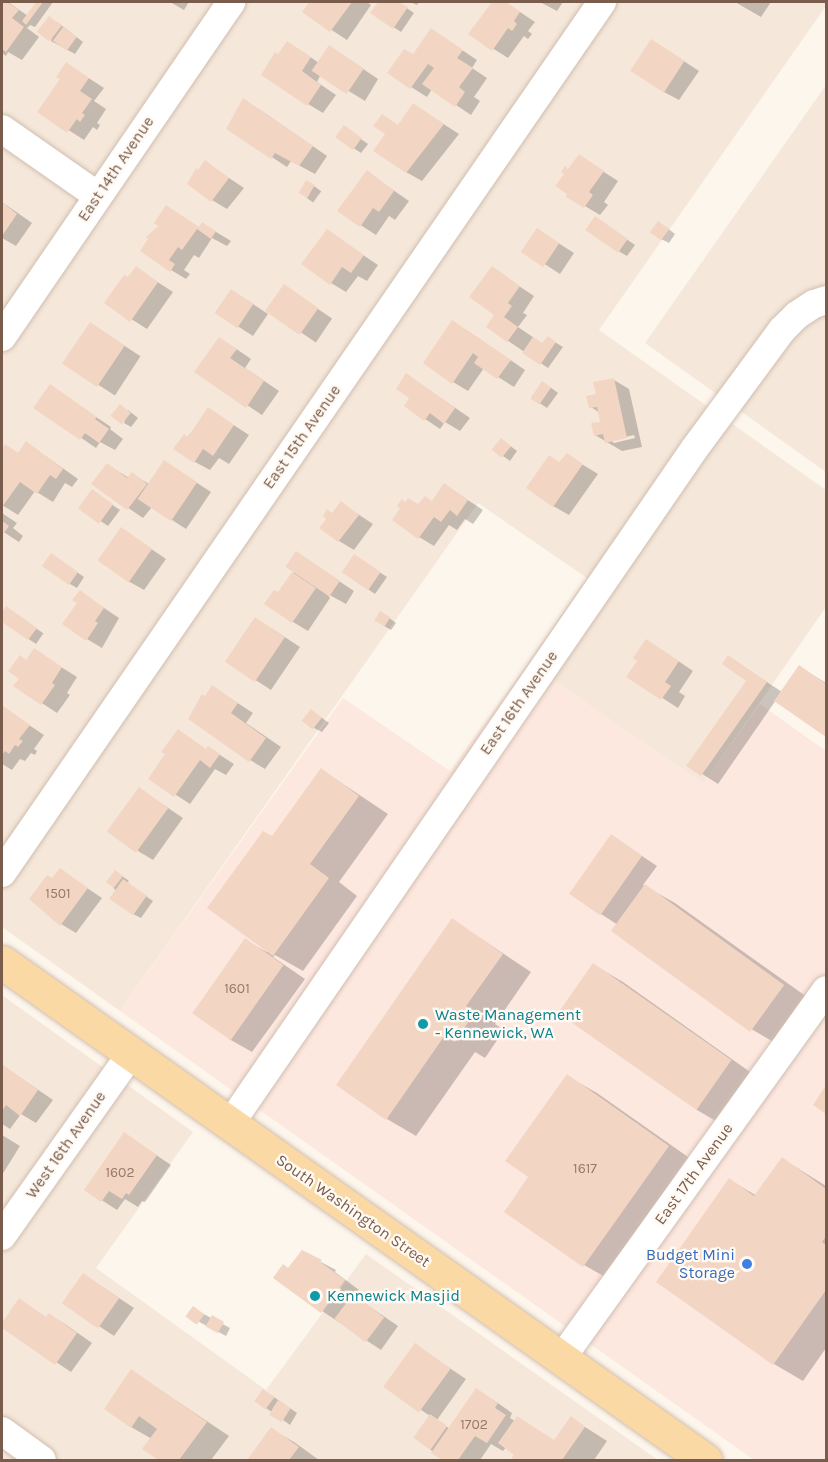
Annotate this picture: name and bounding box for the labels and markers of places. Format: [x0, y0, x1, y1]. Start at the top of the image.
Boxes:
place label: Waste Management - Kennewick, WA [435, 1005, 581, 1043]
marker: Waste Management - Kennewick, WA [416, 1017, 430, 1031]
place label: Budget Mini Storage [646, 1245, 735, 1283]
marker: Budget Mini Storage [740, 1257, 754, 1271]
place label: Kennewick Masjid [327, 1286, 460, 1306]
marker: Kennewick Masjid [308, 1289, 322, 1303]

